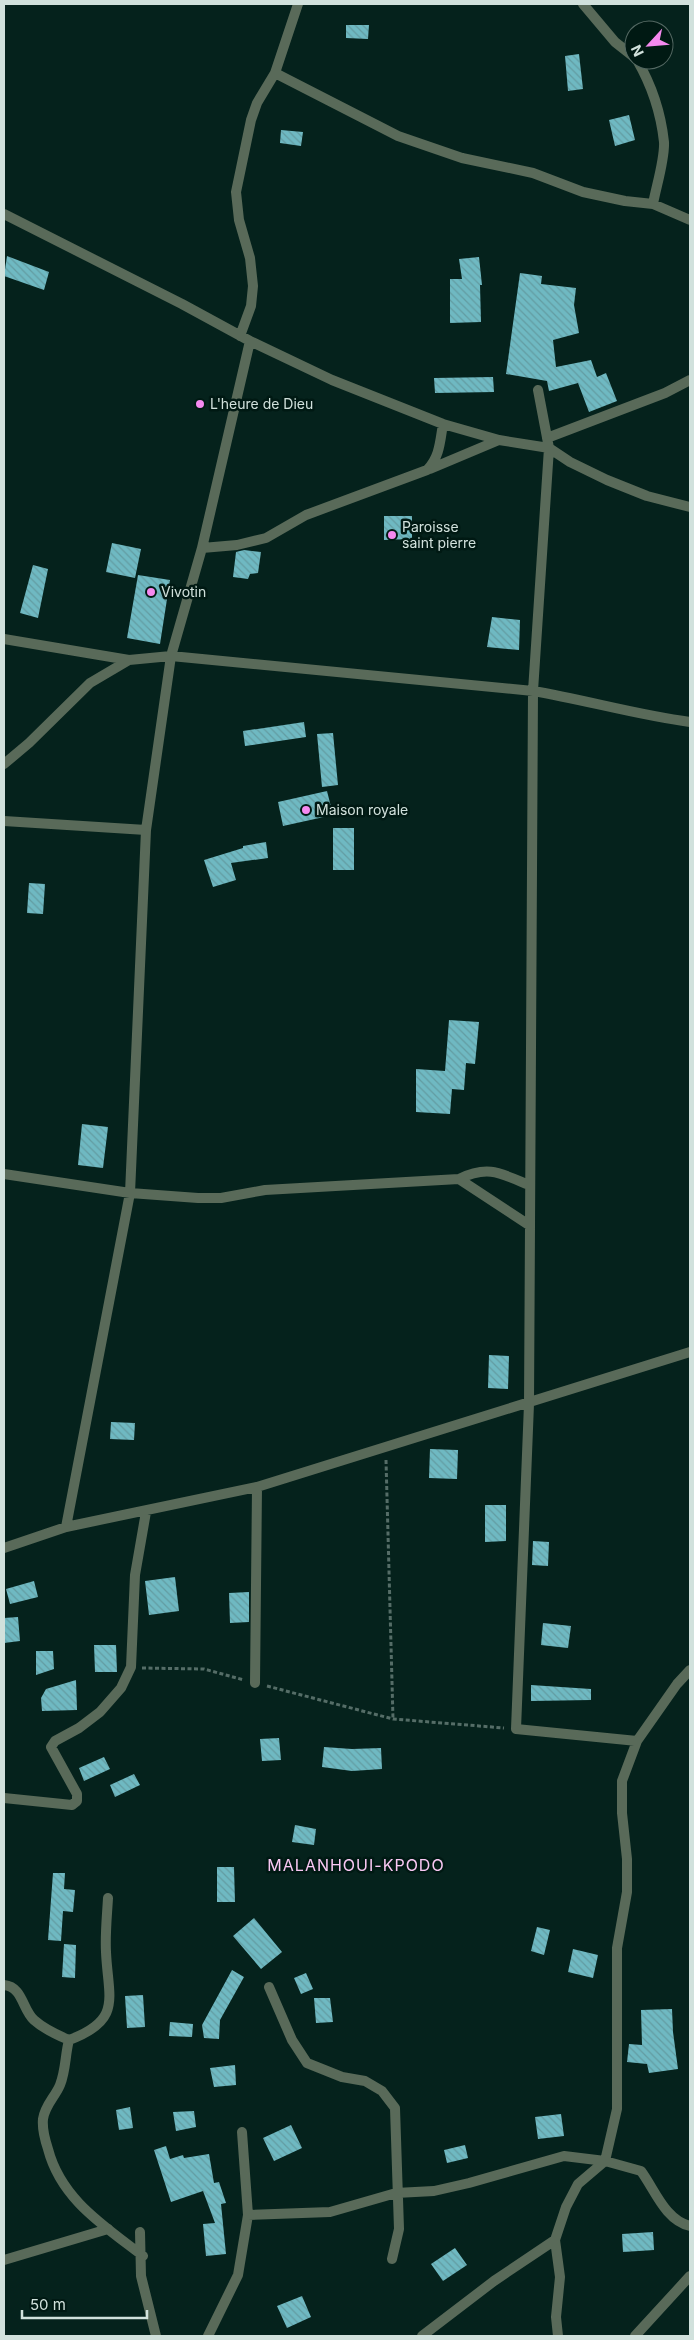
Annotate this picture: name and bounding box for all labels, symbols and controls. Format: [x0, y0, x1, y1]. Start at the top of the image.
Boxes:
north arrow [624, 20, 674, 70]
text: N [627, 42, 647, 59]
place label: L'heure de Dieu [210, 395, 313, 412]
marker: L'heure de Dieu [194, 398, 206, 410]
place label: Paroisse saint pierre [402, 518, 476, 551]
marker: Paroisse saint pierre [386, 529, 398, 541]
place label: Vivotin [161, 583, 206, 600]
marker: Vivotin [145, 586, 157, 598]
place label: Maison royale [316, 801, 408, 818]
marker: Maison royale [300, 804, 312, 816]
district label: MALANHOUI-KPODO [267, 1855, 445, 1875]
scale bar [22, 2288, 148, 2320]
text: 50 m [30, 2295, 66, 2314]

